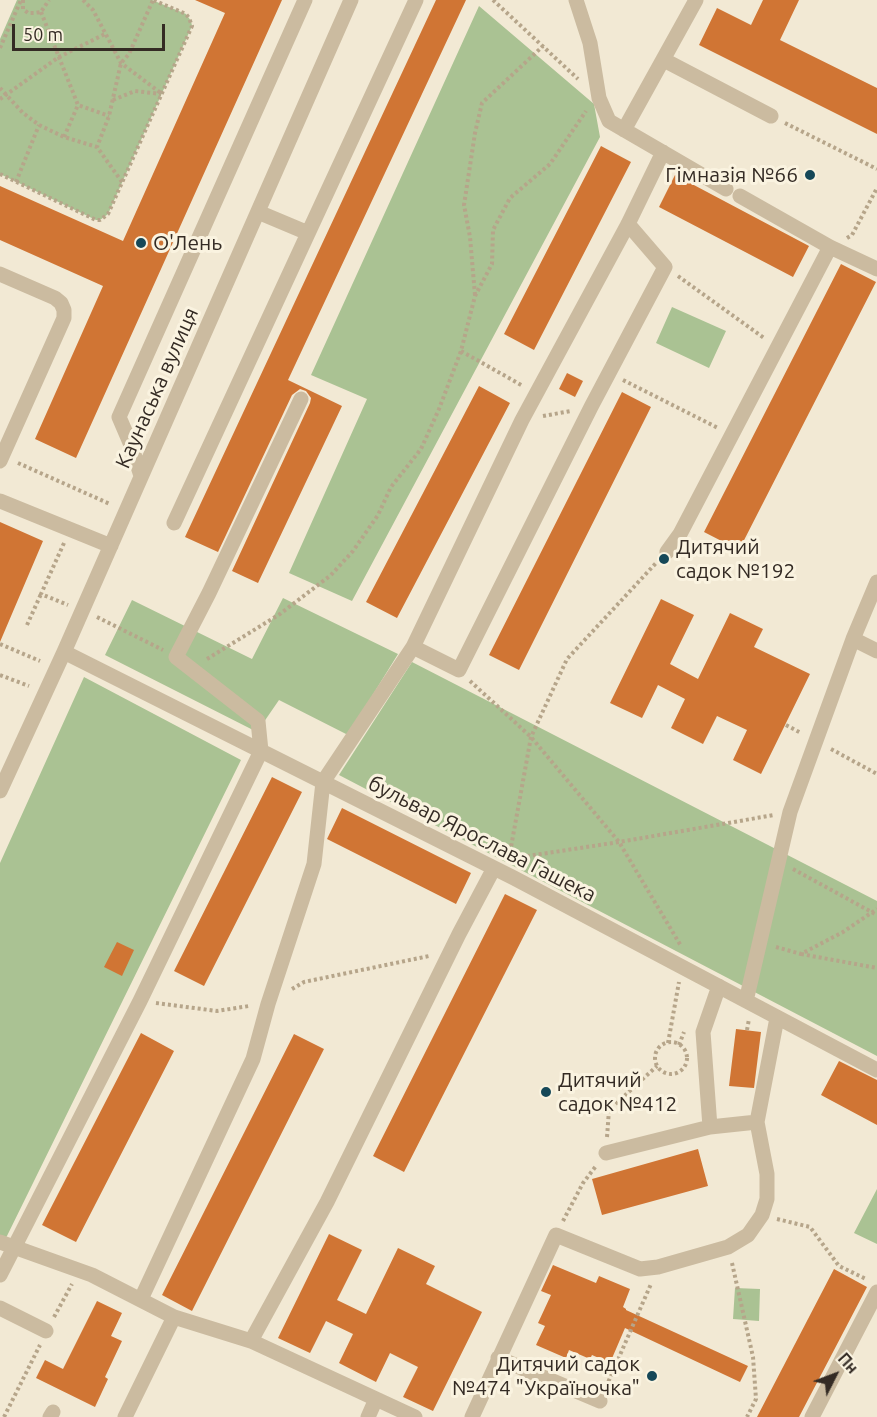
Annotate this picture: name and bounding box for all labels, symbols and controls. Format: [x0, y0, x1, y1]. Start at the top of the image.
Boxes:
scale bar [15, 12, 168, 50]
text: 50 m [23, 24, 63, 44]
place label: Гімназія №66 [665, 162, 798, 188]
marker: Гімназія №66 [803, 168, 817, 182]
place label: О'Лень [153, 230, 222, 256]
marker: О'Лень [134, 236, 148, 250]
street label: Каунаська вулиця [110, 304, 204, 472]
place label: Дитячий садок №192 [676, 534, 795, 584]
marker: Дитячий садок №192 [657, 552, 671, 566]
street label: бульвар Ярослава Гашека [364, 770, 600, 908]
place label: Дитячий садок №412 [558, 1067, 677, 1117]
marker: Дитячий садок №412 [539, 1085, 553, 1099]
north arrow [805, 1345, 865, 1405]
text: Пн [835, 1349, 862, 1377]
place label: Дитячий садок №474 "Україночка" [452, 1351, 640, 1401]
marker: Дитячий садок №474 "Україночка" [645, 1369, 659, 1383]

